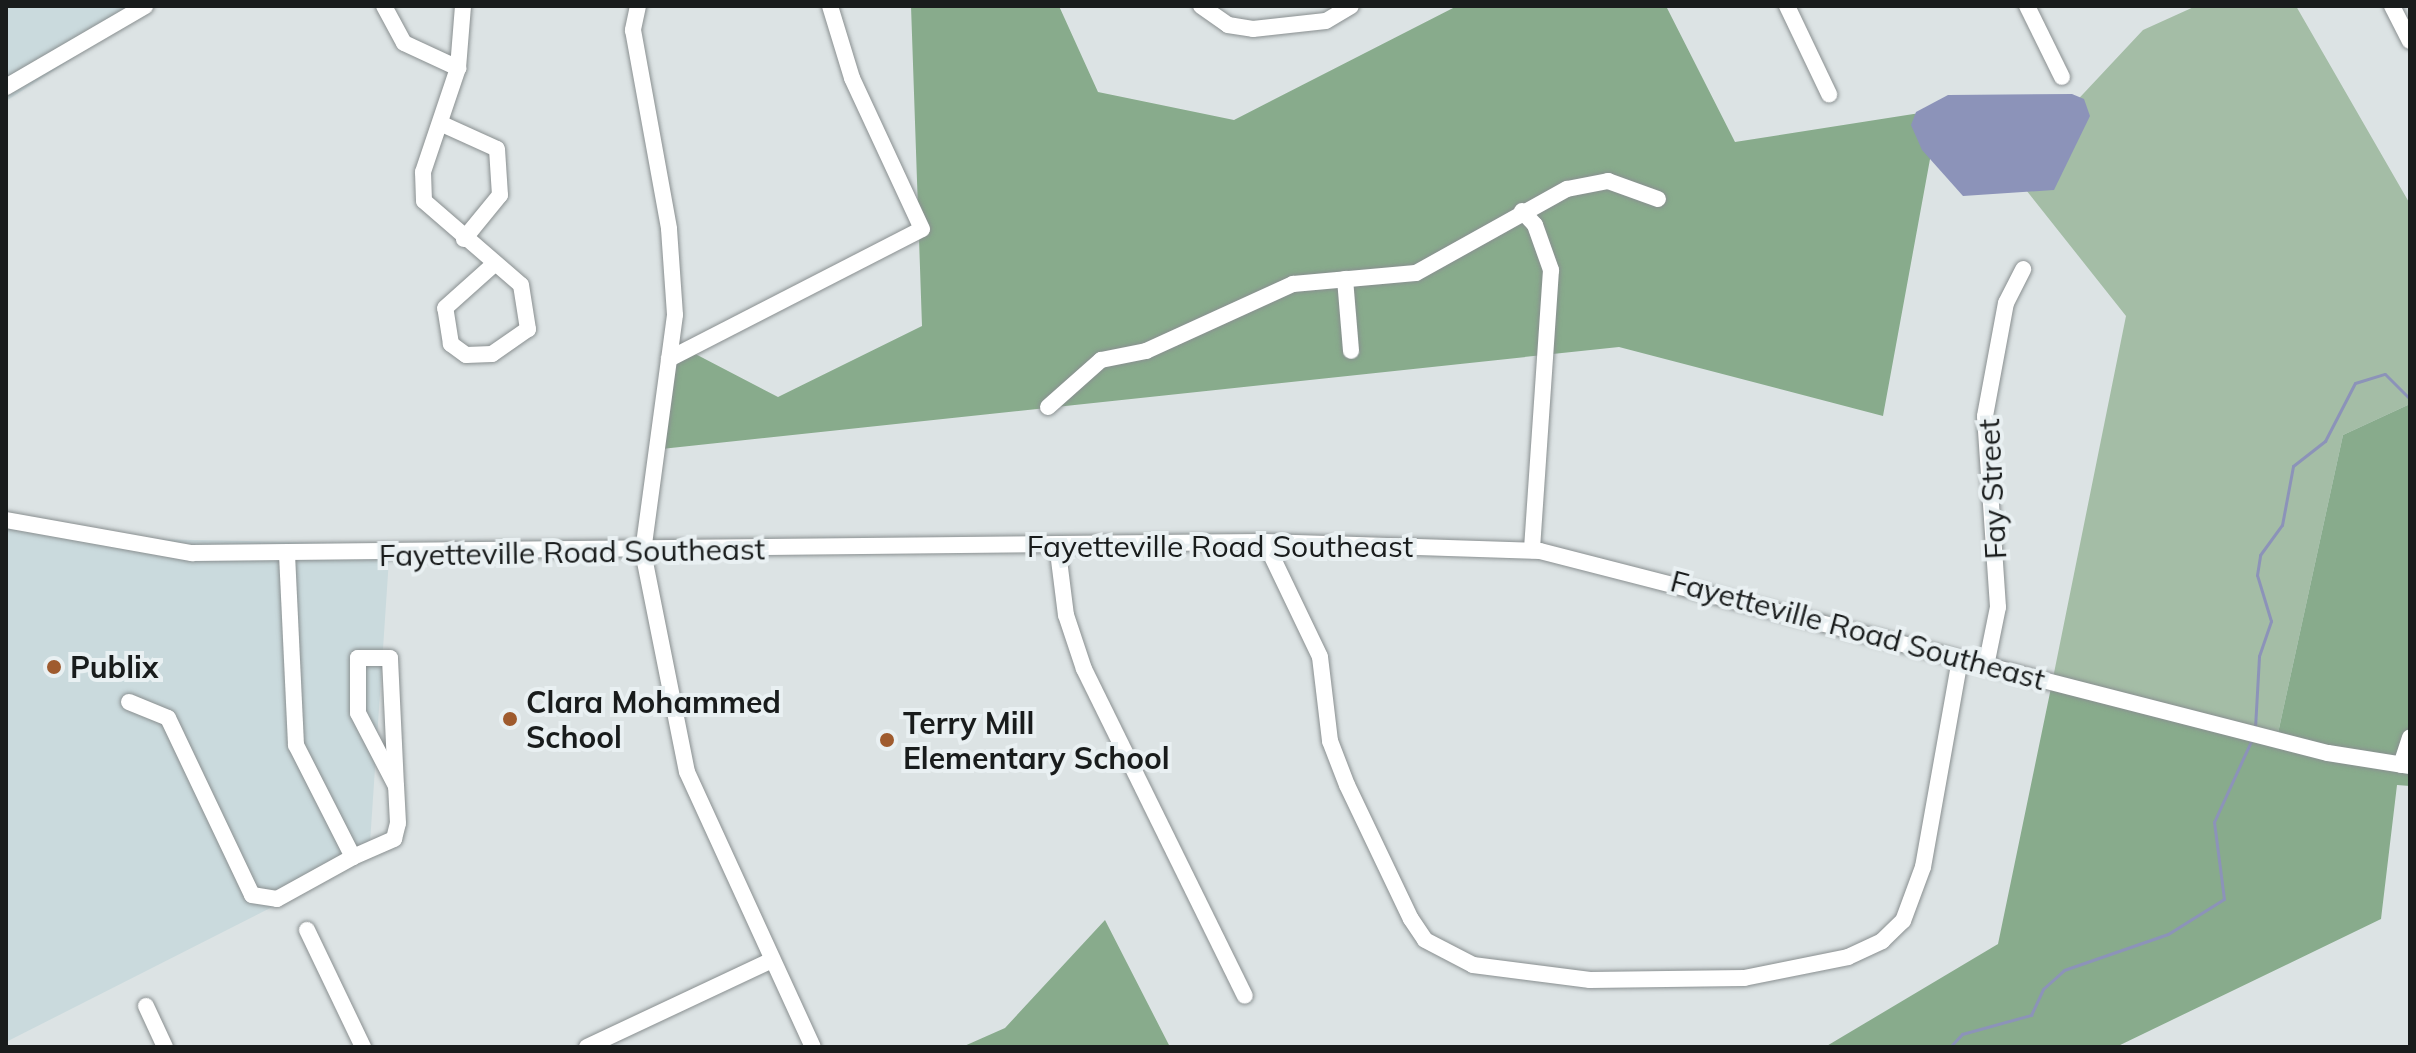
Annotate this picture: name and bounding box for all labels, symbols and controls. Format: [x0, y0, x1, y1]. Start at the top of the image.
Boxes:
street label: Fay Street [1970, 418, 2014, 560]
street label: Fayetteville Road Southeast [1027, 528, 1413, 564]
street label: Fayetteville Road Southeast [379, 531, 765, 573]
street label: Fayetteville Road Southeast [1667, 563, 2049, 697]
place label: Publix [70, 649, 158, 685]
marker: Publix [45, 658, 63, 676]
place label: Clara Mohammed School [526, 684, 781, 754]
place label: Terry Mill Elementary School [903, 705, 1170, 776]
marker: Clara Mohammed School [501, 710, 519, 728]
marker: Terry Mill Elementary School [878, 731, 896, 749]

